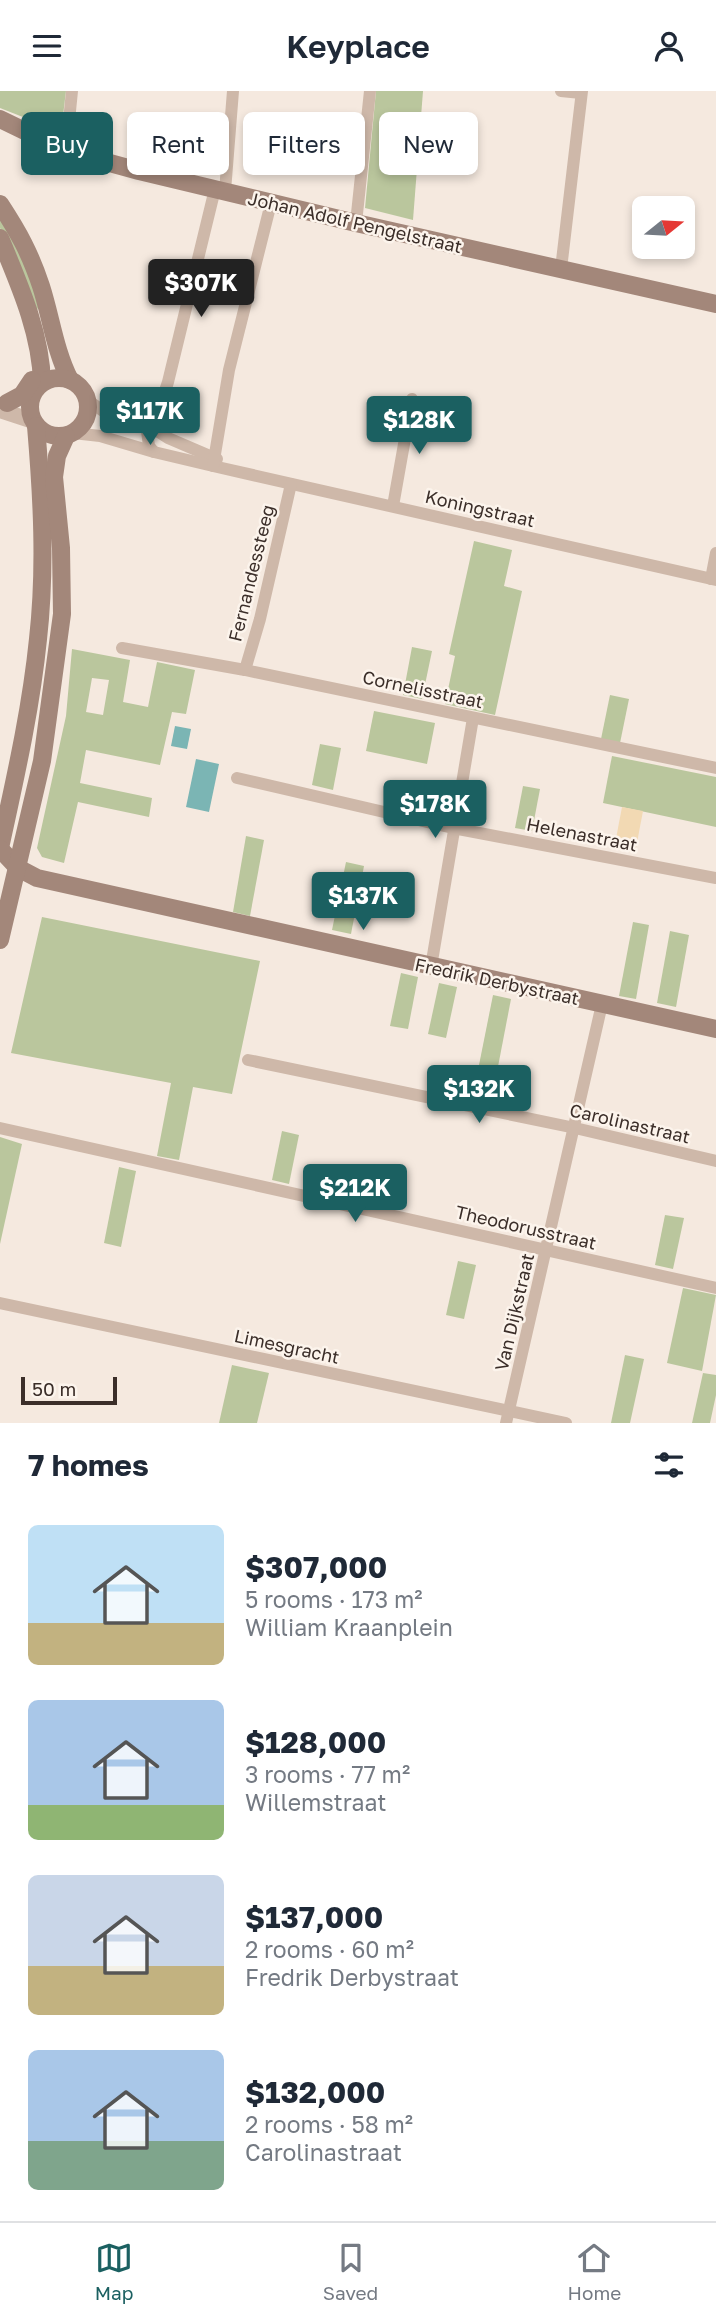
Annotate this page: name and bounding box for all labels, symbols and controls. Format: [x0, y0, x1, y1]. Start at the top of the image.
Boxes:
icon: menu [28, 27, 66, 65]
text: Keyplace [286, 27, 430, 65]
icon: person [650, 27, 688, 65]
chip: Buy [21, 112, 113, 175]
chip: Rent [127, 112, 229, 175]
chip: Filters [243, 112, 365, 175]
chip: New [379, 112, 478, 175]
street label: Johan Adolf Pengelstraat [246, 187, 464, 257]
north arrow [632, 196, 695, 259]
map controls [632, 196, 695, 259]
pin: $307K [152, 259, 250, 319]
text: $307K [164, 268, 238, 296]
pin: $117K [101, 387, 199, 447]
text: $117K [116, 396, 184, 424]
pin: $128K [370, 397, 468, 456]
text: $128K [383, 405, 455, 433]
street label: Koningstraat [423, 485, 537, 531]
street label: Fernandessteeg [223, 502, 279, 644]
street label: Cornelisstraat [361, 665, 485, 713]
pin: $178K [386, 781, 484, 840]
text: $178K [399, 789, 471, 817]
street label: Helenastraat [525, 812, 639, 856]
pin: $137K [314, 873, 412, 932]
text: $137K [328, 881, 398, 909]
street label: Fredrik Derbystraat [413, 953, 581, 1009]
pin: $132K [430, 1065, 528, 1125]
text: $132K [443, 1074, 515, 1102]
street label: Carolinastraat [568, 1098, 692, 1148]
pin: $212K [306, 1165, 404, 1224]
text: $212K [319, 1173, 391, 1201]
street label: Theodorusstraat [454, 1200, 598, 1254]
street label: Van Dijkstraat [490, 1251, 538, 1373]
street label: Limesgracht [232, 1324, 342, 1368]
scale bar [21, 1374, 117, 1406]
text: 50 m [32, 1377, 76, 1400]
icon: filters [650, 1446, 688, 1484]
text: 7 homes [28, 1447, 149, 1483]
text: $307,000 [245, 1549, 387, 1585]
icon: home [84, 1553, 168, 1637]
text: 5 rooms · 173 m² [245, 1585, 423, 1613]
text: William Kraanplein [245, 1613, 453, 1641]
text: $128,000 [245, 1724, 386, 1760]
icon: home [84, 1728, 168, 1812]
text: 3 rooms · 77 m² [245, 1760, 410, 1788]
text: Willemstraat [245, 1788, 387, 1816]
text: $137,000 [245, 1899, 383, 1935]
icon: home [84, 1903, 168, 1987]
text: 2 rooms · 60 m² [245, 1935, 414, 1963]
text: Fredrik Derbystraat [245, 1963, 459, 1991]
text: $132,000 [245, 2074, 385, 2110]
icon: home [84, 2078, 168, 2162]
text: 2 rooms · 58 m² [245, 2110, 413, 2138]
text: Carolinastraat [245, 2138, 402, 2166]
tab: Map [95, 2239, 133, 2304]
tab: Saved [323, 2239, 378, 2304]
tab: Home [568, 2239, 621, 2304]

